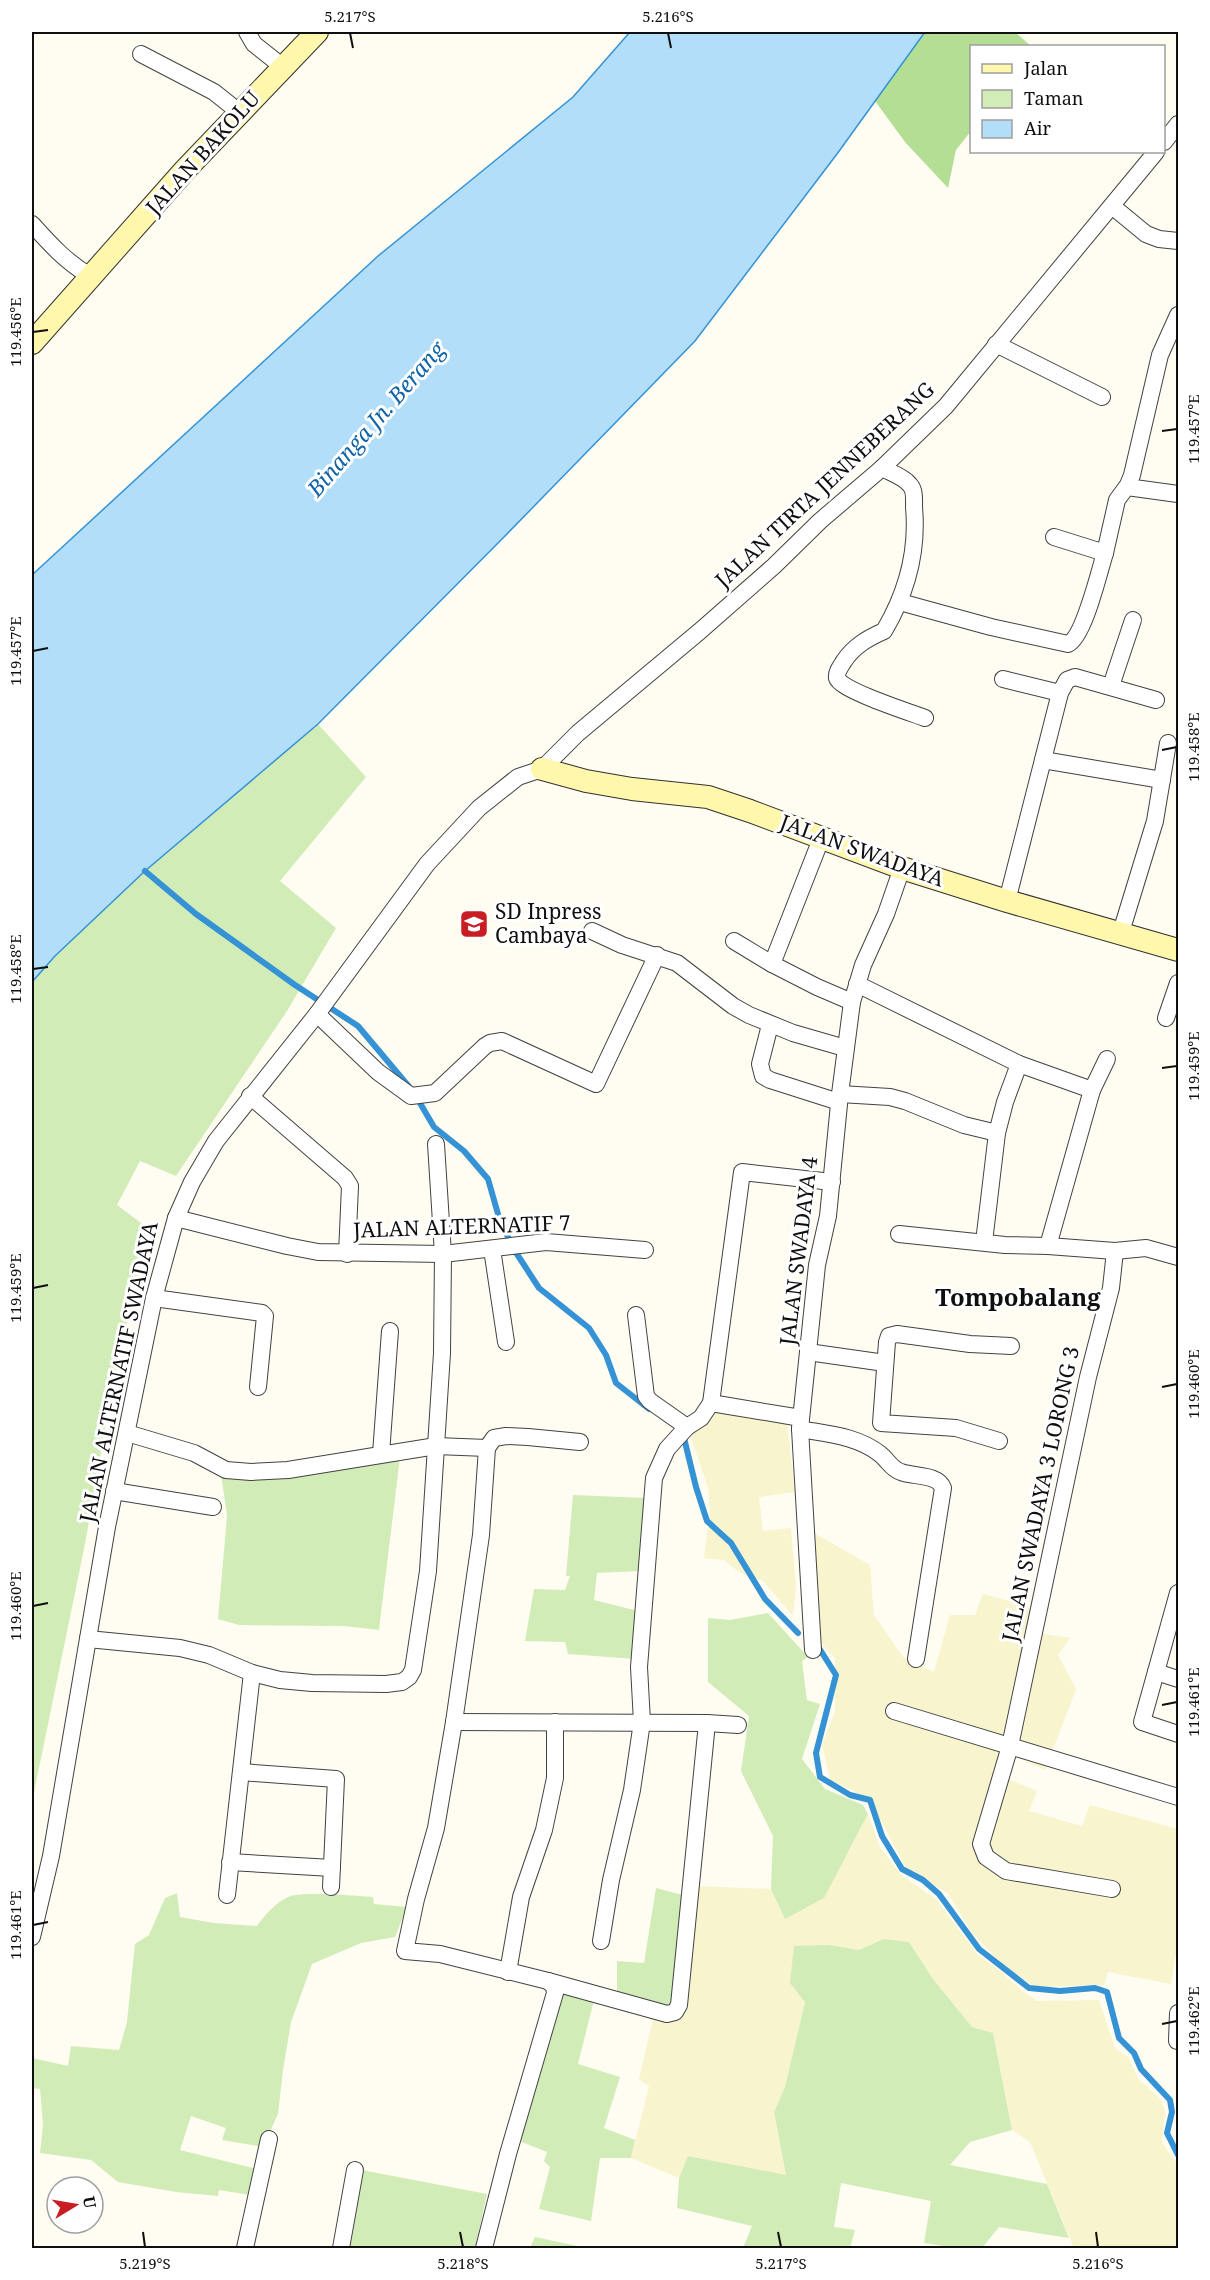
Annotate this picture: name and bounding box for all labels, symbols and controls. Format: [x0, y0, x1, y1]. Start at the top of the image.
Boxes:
text: 5.217°S [324, 6, 376, 26]
text: 5.216°S [642, 6, 694, 26]
legend [970, 45, 1165, 153]
text: Jalan [1023, 56, 1068, 80]
street label: JALAN BAKOLU [138, 84, 265, 221]
text: Taman [1024, 86, 1084, 110]
text: Air [1024, 116, 1051, 140]
text: 119.456°E [5, 297, 25, 367]
water label: Binanga Jn. Berang [299, 333, 452, 503]
street label: JALAN TIRTA JENNEBERANG [708, 375, 940, 594]
text: 119.457°E [1183, 394, 1203, 464]
text: 119.457°E [5, 616, 25, 686]
text: 119.458°E [1183, 712, 1203, 782]
street label: JALAN SWADAYA [775, 807, 948, 893]
place label: SD Inpress Cambaya [495, 897, 601, 949]
school or university icon: SD Inpress Cambaya [458, 908, 490, 940]
text: 119.458°E [5, 934, 25, 1004]
text: 119.459°E [1183, 1031, 1203, 1101]
street label: JALAN SWADAYA 4 [772, 1155, 824, 1348]
street label: JALAN ALTERNATIF 7 [352, 1208, 571, 1244]
street label: JALAN ALTERNATIF SWADAYA [72, 1219, 164, 1526]
text: 119.459°E [5, 1253, 25, 1323]
district label: Tompobalang [935, 1280, 1101, 1313]
street label: JALAN SWADAYA 3 LORONG 3 [995, 1344, 1085, 1645]
text: 119.460°E [1183, 1349, 1203, 1419]
text: 119.460°E [5, 1571, 25, 1641]
text: 119.461°E [1183, 1667, 1203, 1737]
text: 119.461°E [5, 1890, 25, 1960]
text: 119.462°E [1183, 1986, 1203, 2056]
north arrow [45, 2175, 105, 2235]
text: U [78, 2194, 102, 2210]
text: 5.219°S [119, 2253, 171, 2273]
text: 5.218°S [437, 2253, 489, 2273]
text: 5.217°S [755, 2253, 807, 2273]
text: 5.216°S [1072, 2253, 1124, 2273]

